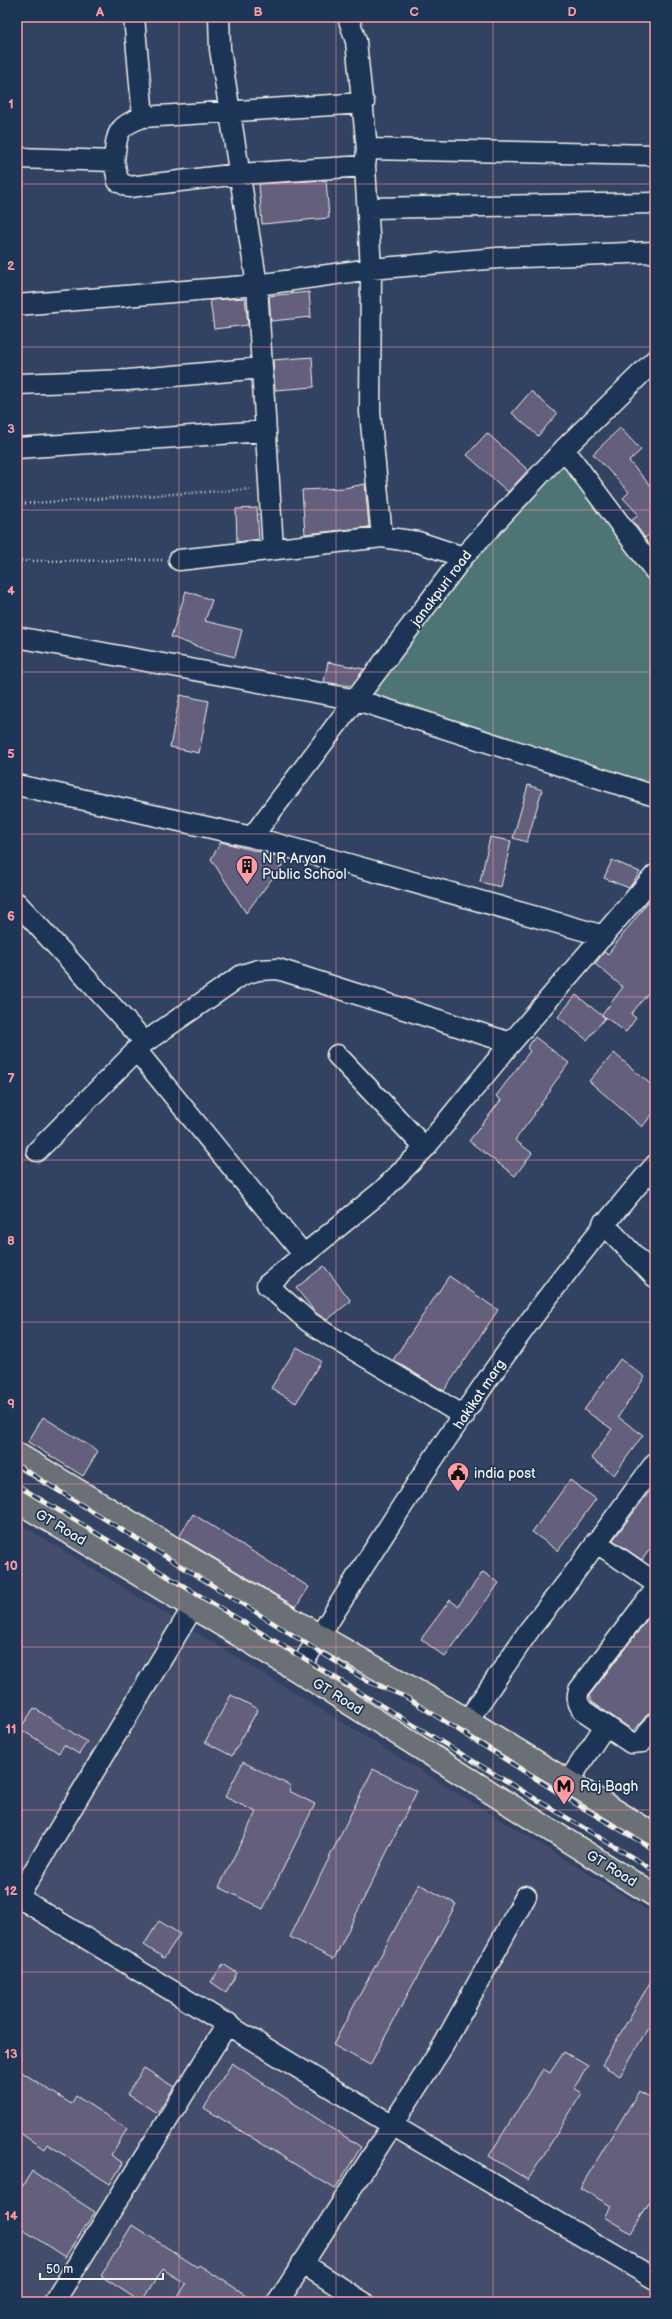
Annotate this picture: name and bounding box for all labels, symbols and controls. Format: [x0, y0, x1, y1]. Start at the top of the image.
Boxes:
text: A [95, 4, 104, 20]
text: B [253, 4, 263, 20]
text: C [409, 4, 419, 20]
text: D [567, 4, 577, 20]
text: 1 [8, 96, 14, 112]
text: 2 [7, 258, 15, 274]
text: 3 [7, 421, 15, 437]
street label: janakpuri road [407, 547, 475, 630]
text: 4 [7, 583, 15, 599]
text: 5 [7, 746, 15, 762]
place label: N R Aryan Public School [262, 850, 347, 883]
building icon: N R Aryan Public School [234, 853, 260, 886]
text: 6 [7, 908, 15, 924]
text: 7 [7, 1071, 15, 1087]
text: 8 [7, 1233, 15, 1249]
street label: hakikat marg [450, 1356, 509, 1433]
text: 9 [7, 1396, 15, 1412]
public building icon: india post [445, 1460, 471, 1493]
place label: india post [474, 1465, 536, 1482]
street label: GT Road [32, 1506, 89, 1549]
text: 10 [4, 1558, 18, 1574]
street label: GT Road [309, 1674, 366, 1718]
text: 11 [6, 1721, 16, 1737]
metro station icon: Raj Bagh [551, 1773, 577, 1806]
place label: Raj Bagh [580, 1778, 639, 1795]
street label: GT Road [583, 1846, 640, 1890]
text: 12 [4, 1883, 18, 1899]
text: 13 [4, 2046, 18, 2062]
text: 14 [4, 2208, 18, 2224]
scale bar [40, 2255, 163, 2281]
text: 50 m [46, 2262, 73, 2277]

